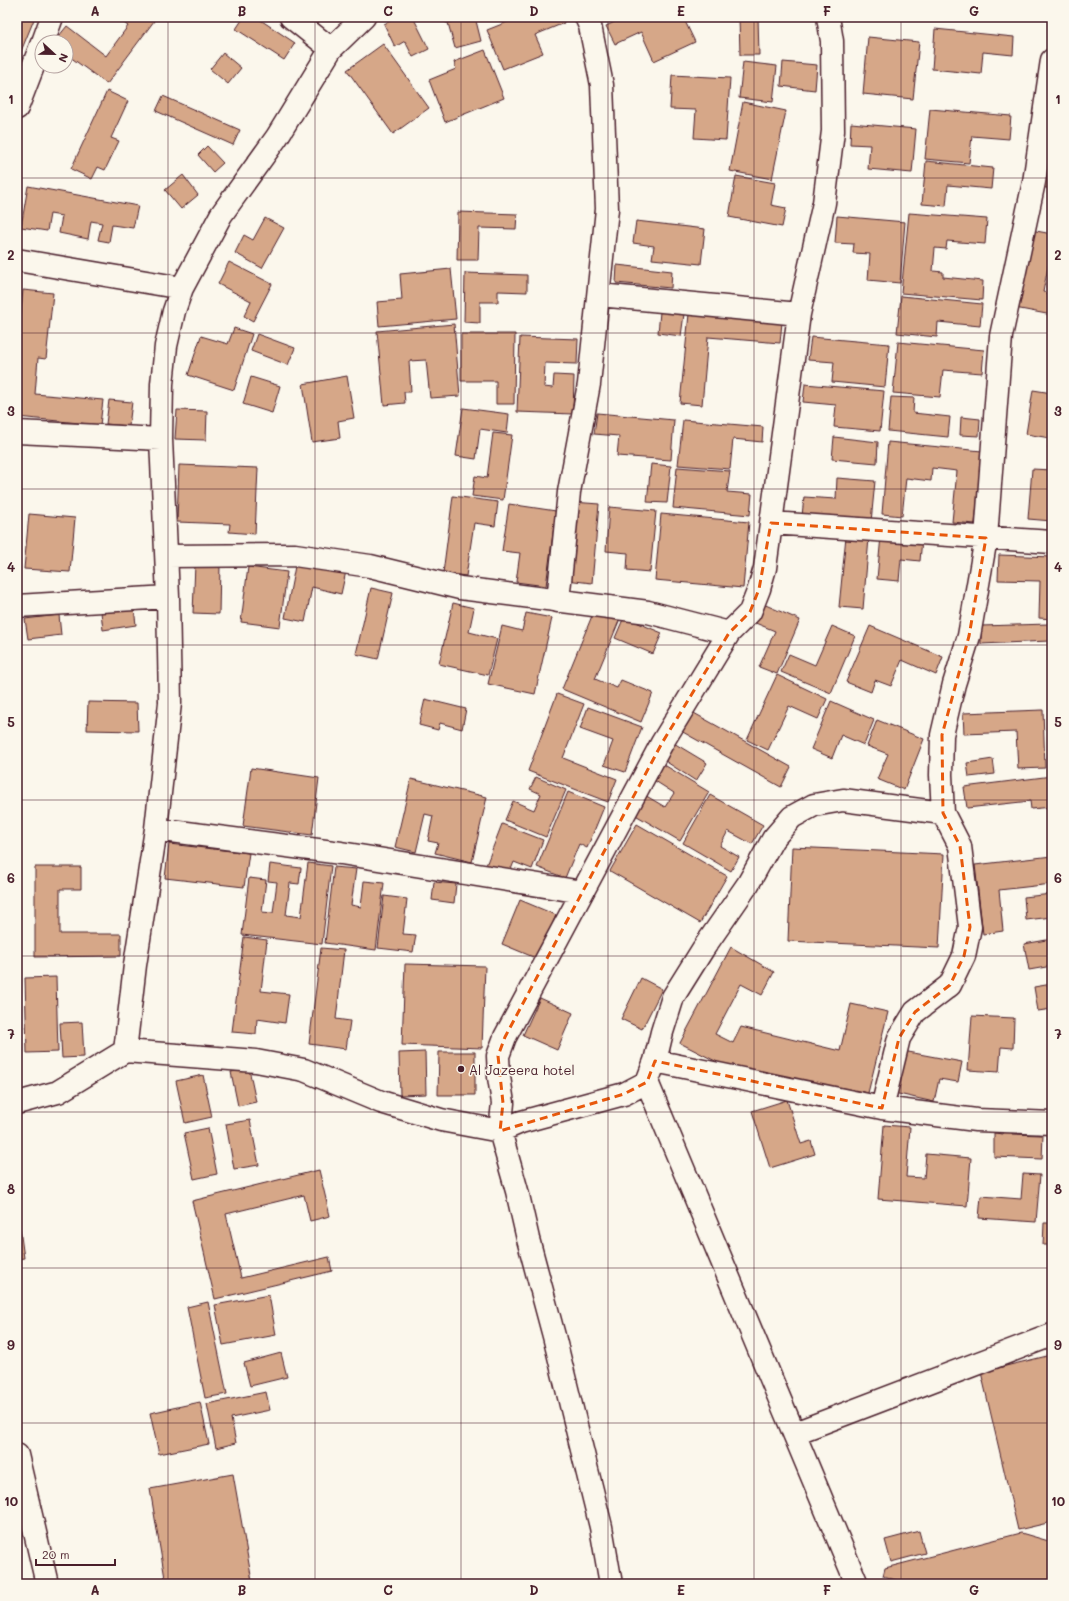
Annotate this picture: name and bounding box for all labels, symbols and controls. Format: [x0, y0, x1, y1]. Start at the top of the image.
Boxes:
text: A [90, 2, 100, 19]
text: B [238, 2, 247, 19]
text: C [383, 2, 393, 19]
text: D [529, 2, 539, 19]
text: E [677, 2, 685, 19]
text: F [823, 2, 831, 19]
text: G [969, 2, 979, 19]
north arrow [34, 34, 74, 74]
text: N [55, 51, 72, 65]
text: 1 [8, 90, 14, 107]
text: 1 [1055, 90, 1061, 107]
text: 2 [7, 246, 15, 263]
text: 2 [1054, 246, 1062, 263]
text: 3 [7, 402, 15, 419]
text: 3 [1054, 402, 1062, 419]
text: 4 [7, 558, 15, 575]
text: 4 [1054, 558, 1062, 575]
text: 5 [7, 713, 15, 730]
text: 5 [1054, 713, 1062, 730]
text: 6 [7, 869, 15, 886]
text: 6 [1054, 869, 1062, 886]
text: 7 [7, 1025, 15, 1042]
text: 7 [1054, 1025, 1062, 1042]
place label: Al Jazeera hotel [469, 1061, 575, 1078]
marker: Al Jazeera hotel [456, 1064, 466, 1074]
text: 8 [7, 1180, 15, 1197]
text: 8 [1054, 1180, 1062, 1197]
text: 9 [7, 1336, 15, 1353]
text: 9 [1054, 1336, 1062, 1353]
text: 10 [4, 1492, 18, 1509]
text: 10 [1051, 1492, 1065, 1509]
scale bar [36, 1541, 115, 1567]
text: 20 m [42, 1546, 70, 1562]
text: A [90, 1581, 100, 1598]
text: B [238, 1581, 247, 1598]
text: C [383, 1581, 393, 1598]
text: D [529, 1581, 539, 1598]
text: E [677, 1581, 685, 1598]
text: F [823, 1581, 831, 1598]
text: G [969, 1581, 979, 1598]

